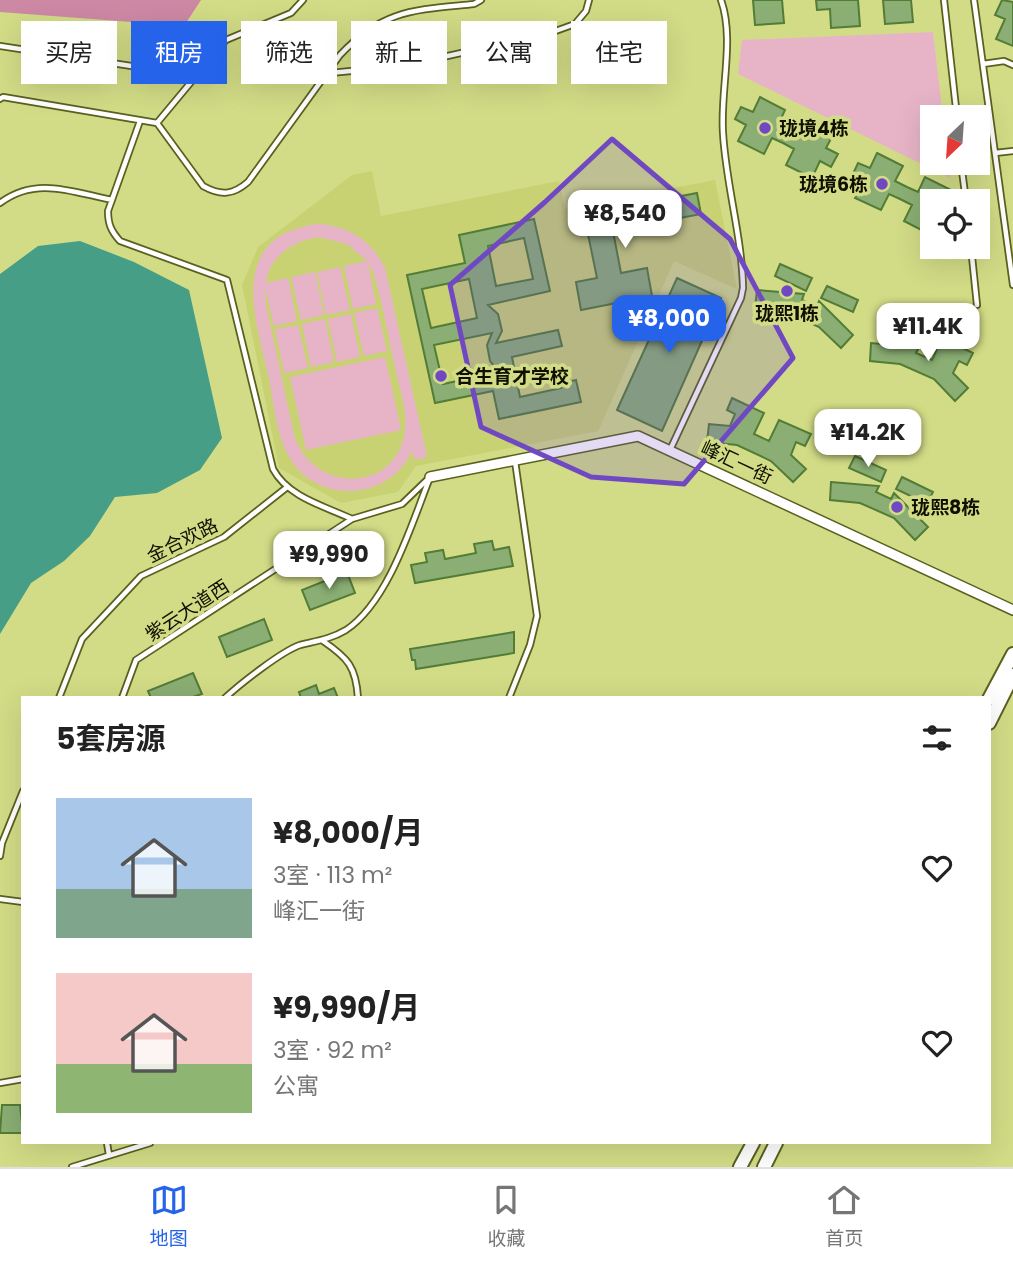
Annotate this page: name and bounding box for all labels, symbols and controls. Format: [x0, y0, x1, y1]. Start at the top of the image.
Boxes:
chip: 买房 [21, 21, 117, 84]
chip: 租房 [131, 21, 227, 84]
chip: 筛选 [241, 21, 337, 84]
chip: 新上 [351, 21, 447, 84]
chip: 公寓 [461, 21, 557, 84]
chip: 住宅 [571, 21, 667, 84]
north arrow [920, 105, 990, 175]
map controls [920, 105, 990, 259]
place label: 珑境4栋 [779, 115, 849, 142]
marker: 珑境4栋 [757, 120, 773, 136]
place label: 珑境6栋 [799, 171, 868, 198]
marker: 珑境6栋 [874, 176, 890, 192]
button: locate [920, 189, 990, 259]
pin: ¥8,540 [568, 190, 682, 250]
text: ¥8,540 [584, 197, 666, 229]
marker: 珑熙1栋 [779, 283, 795, 299]
pin: ¥8,000 [612, 296, 726, 355]
place label: 珑熙1栋 [755, 300, 819, 327]
text: ¥8,000 [628, 302, 710, 334]
pin: ¥11.4K [871, 304, 985, 363]
text: ¥11.4K [893, 310, 963, 342]
place label: 合生育才学校 [455, 363, 569, 390]
marker: 合生育才学校 [433, 368, 449, 384]
pin: ¥14.2K [811, 410, 925, 469]
text: ¥14.2K [830, 416, 906, 448]
street label: 峰汇一街 [697, 434, 777, 491]
place label: 珑熙8栋 [911, 494, 980, 521]
marker: 珑熙8栋 [889, 499, 905, 515]
street label: 金合欢路 [142, 512, 222, 569]
pin: ¥9,990 [272, 532, 386, 591]
text: ¥9,990 [289, 538, 369, 570]
street label: 紫云大道西 [140, 573, 234, 648]
text: 5套房源 [56, 717, 166, 760]
icon: filters [918, 719, 956, 757]
text: ¥8,000/月 [273, 811, 423, 854]
icon: home [112, 826, 196, 910]
icon: heart [918, 849, 956, 887]
text: 3室 · 113 m² [273, 859, 392, 891]
text: 峰汇一街 [273, 895, 365, 927]
text: ¥9,990/月 [273, 986, 420, 1029]
icon: home [112, 1001, 196, 1085]
icon: heart [918, 1024, 956, 1062]
text: 3室 · 92 m² [273, 1034, 392, 1066]
text: 公寓 [273, 1070, 319, 1102]
tab: 地图 [150, 1181, 188, 1253]
tab: 收藏 [487, 1181, 525, 1253]
tab: 首页 [825, 1181, 863, 1253]

